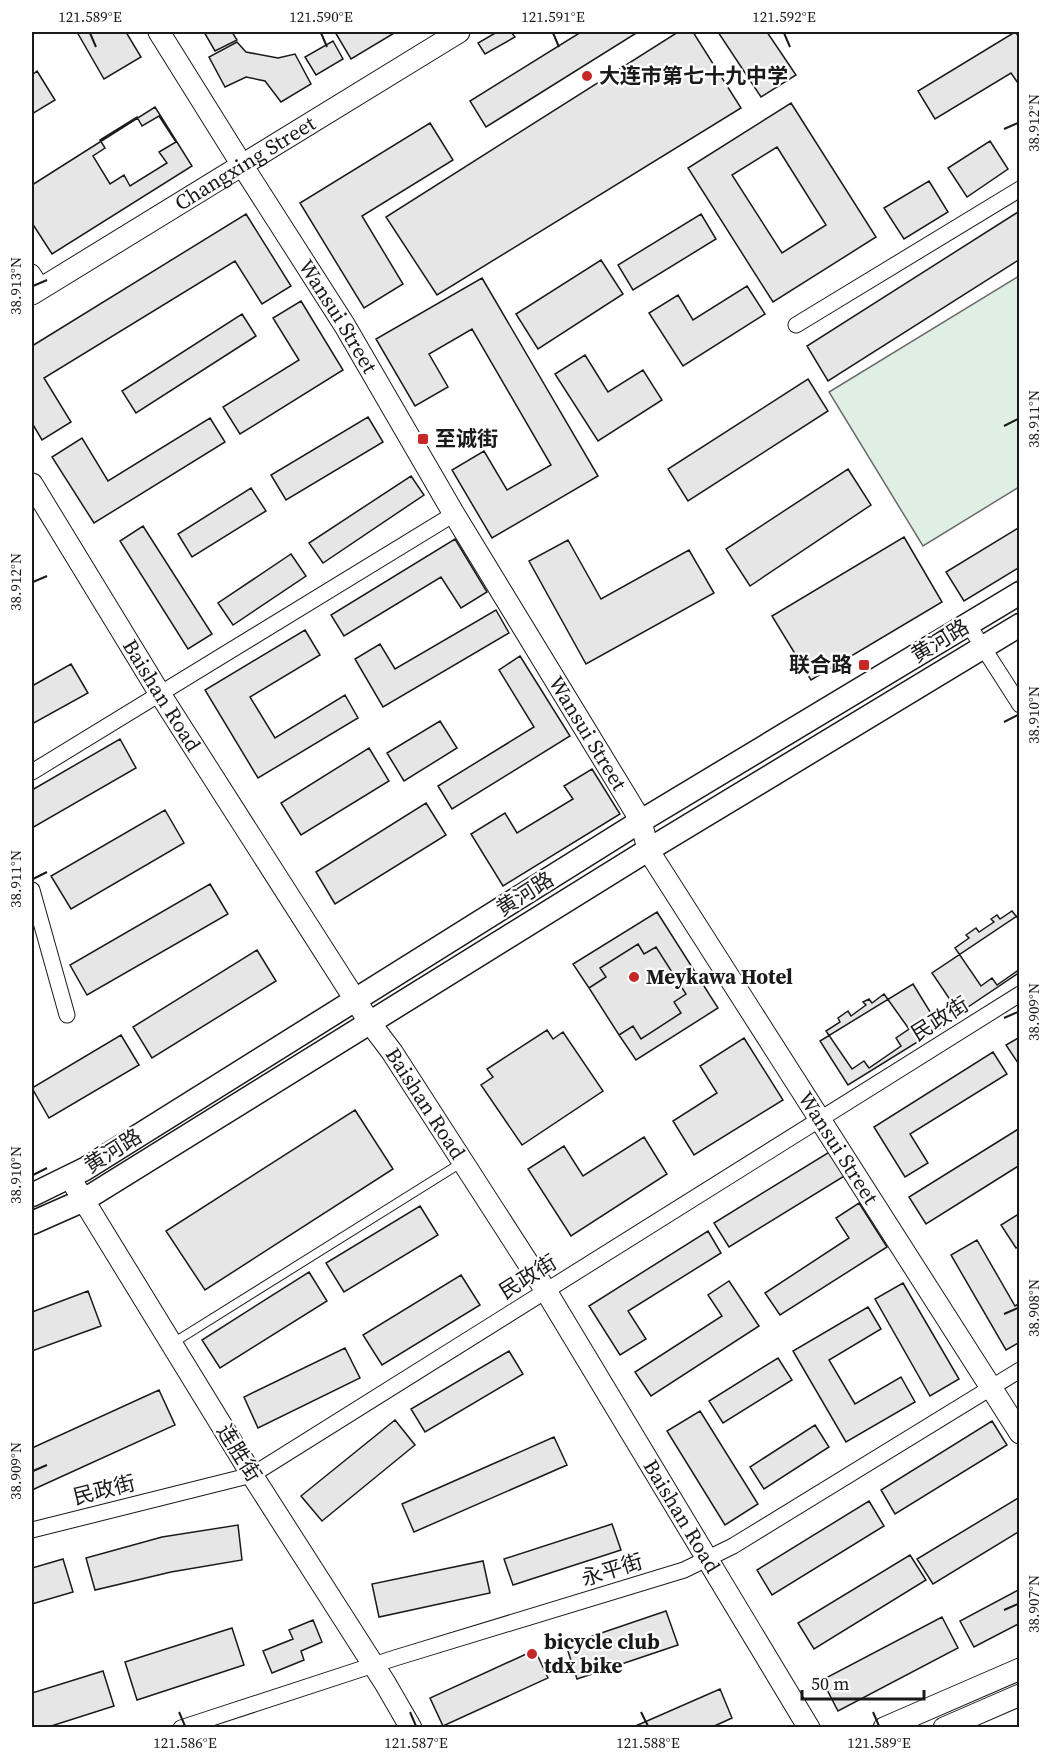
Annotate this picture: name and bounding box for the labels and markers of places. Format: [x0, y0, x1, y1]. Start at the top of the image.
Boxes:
place label: 大连市第七十九中学 [599, 61, 788, 90]
marker: 大连市第七十九中学 [580, 69, 594, 83]
place label: 至诚街 [435, 424, 498, 453]
marker: 至诚街 [416, 432, 430, 446]
place label: 联合路 [789, 650, 852, 679]
marker: 联合路 [857, 658, 871, 672]
place label: Meykawa Hotel [646, 962, 793, 991]
marker: Meykawa Hotel [627, 970, 641, 984]
place label: bicycle club tdx bike [544, 1627, 660, 1680]
marker: bicycle club tdx bike [525, 1647, 539, 1661]

